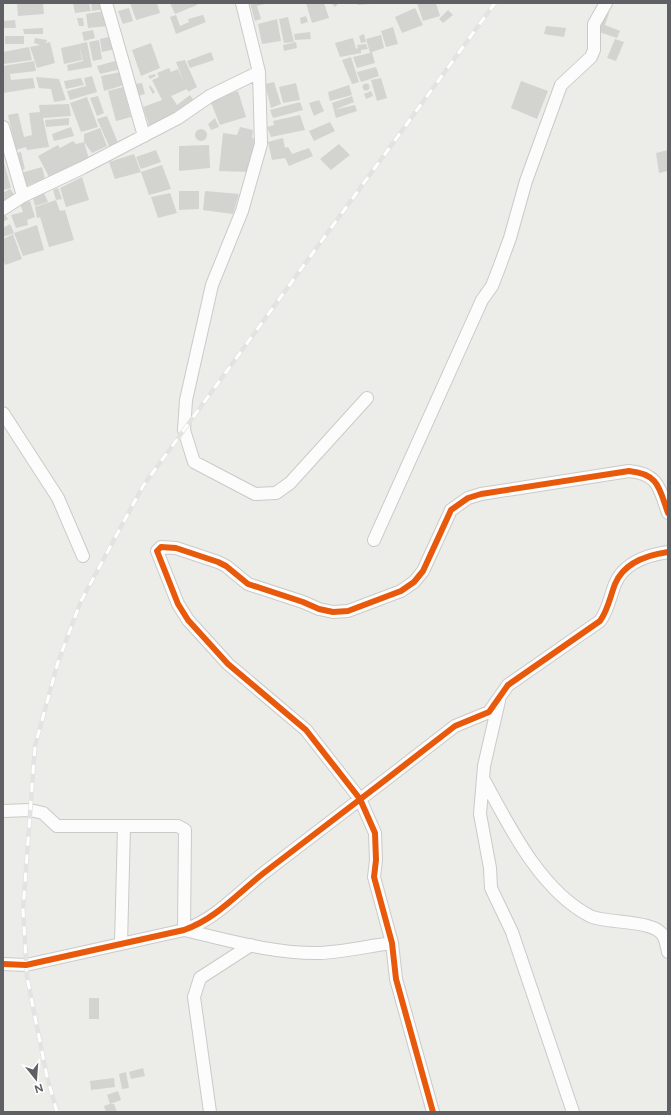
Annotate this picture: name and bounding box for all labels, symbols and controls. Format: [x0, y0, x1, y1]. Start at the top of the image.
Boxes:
north arrow [16, 1059, 56, 1099]
text: N [33, 1081, 45, 1096]

